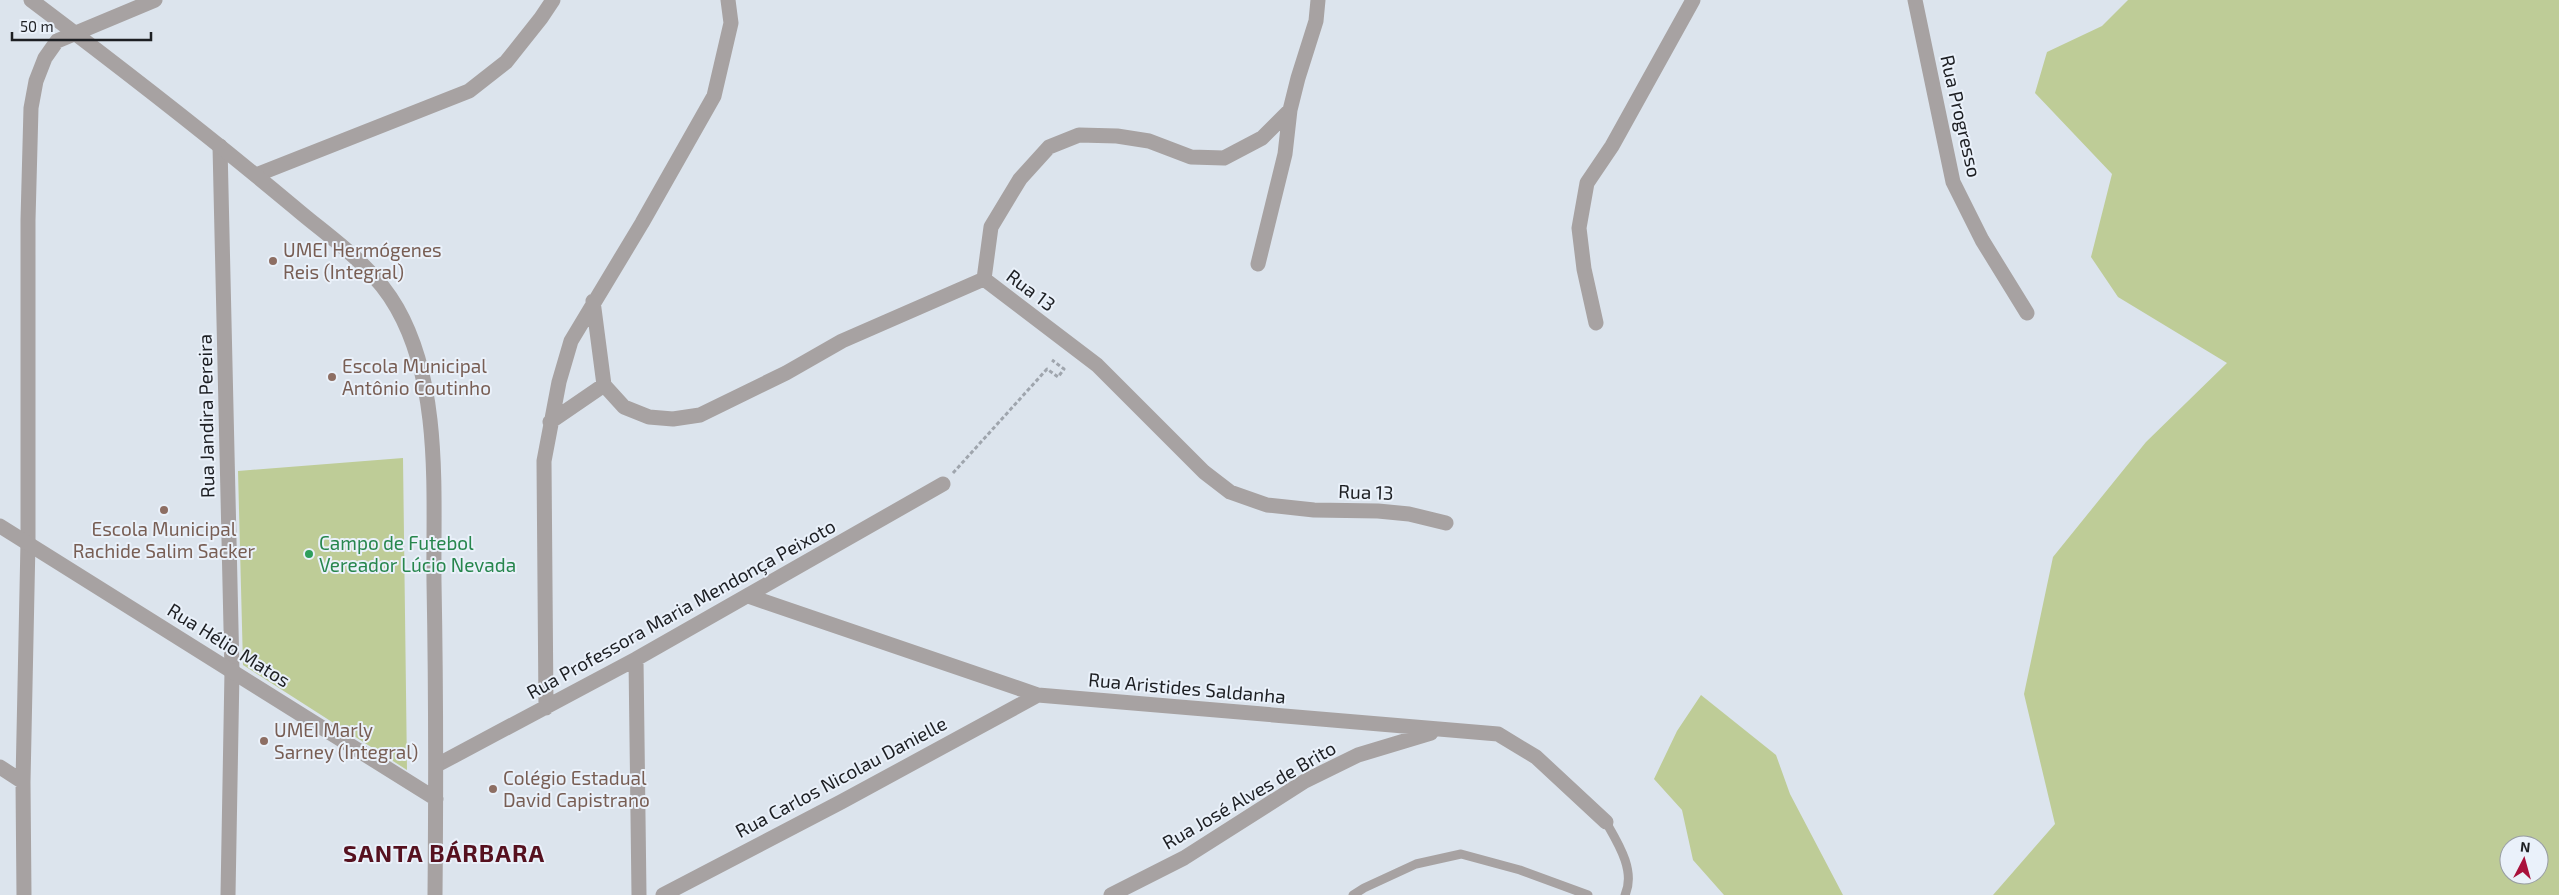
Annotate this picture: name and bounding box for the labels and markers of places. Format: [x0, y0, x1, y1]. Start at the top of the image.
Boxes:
place label: UMEI Hermógenes Reis (Integral) [283, 238, 442, 283]
marker: UMEI Hermógenes Reis (Integral) [267, 255, 279, 267]
place label: Escola Municipal Antônio Coutinho [342, 354, 491, 399]
marker: Escola Municipal Antônio Coutinho [326, 371, 338, 383]
marker: Escola Municipal Rachide Salim Sacker [158, 504, 170, 516]
place label: Escola Municipal Rachide Salim Sacker [73, 517, 256, 562]
place label: Campo de Futebol Vereador Lúcio Nevada [319, 531, 516, 576]
marker: Campo de Futebol Vereador Lúcio Nevada [303, 548, 315, 560]
place label: UMEI Marly Sarney (Integral) [274, 718, 418, 763]
marker: UMEI Marly Sarney (Integral) [258, 735, 270, 747]
place label: Colégio Estadual David Capistrano [503, 766, 650, 811]
marker: Colégio Estadual David Capistrano [487, 783, 499, 795]

